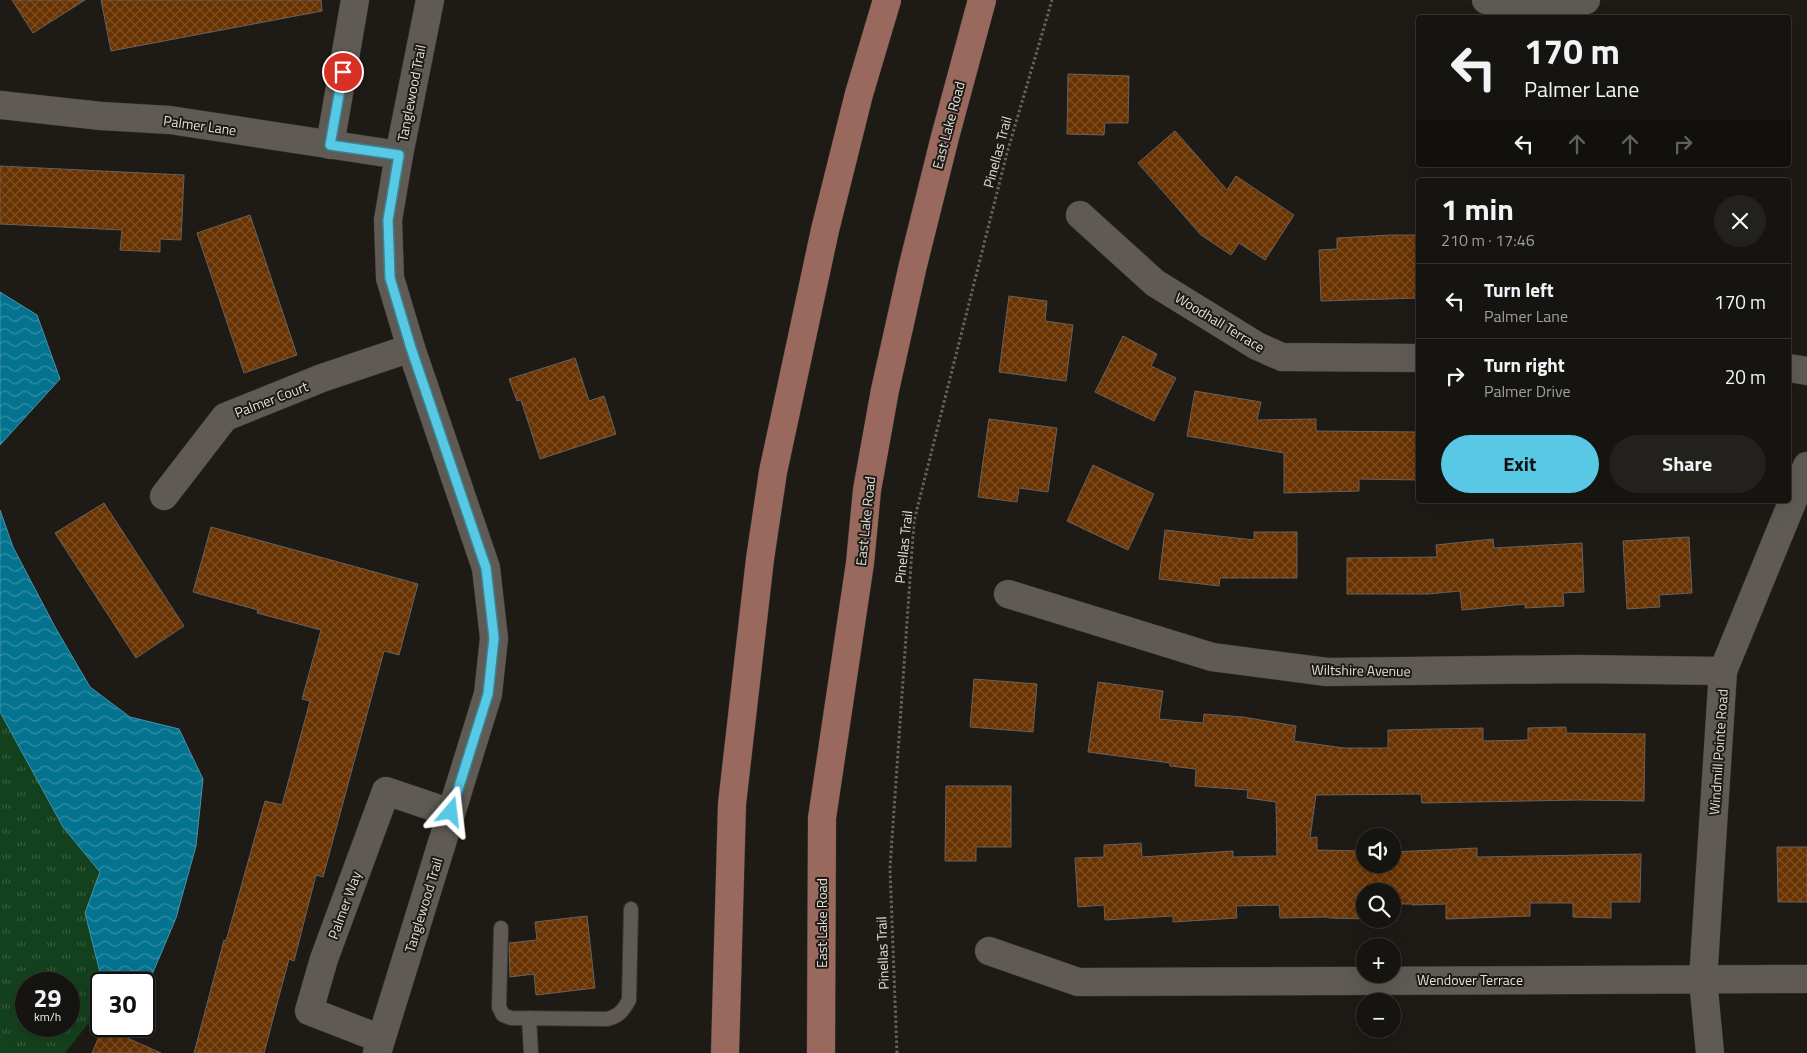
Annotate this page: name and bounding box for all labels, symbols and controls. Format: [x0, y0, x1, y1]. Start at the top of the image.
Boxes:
text: 170 m [1524, 24, 1620, 78]
icon: left [1441, 35, 1506, 100]
street label: Tanglewood Trail [391, 43, 431, 143]
pin [322, 51, 364, 93]
icon: arrive [329, 58, 357, 86]
text: Palmer Lane [1524, 72, 1639, 106]
street label: East Lake Road [926, 79, 970, 171]
street label: Palmer Lane [162, 109, 238, 141]
street label: Pinellas Trail [977, 114, 1017, 190]
icon: left [1510, 130, 1538, 158]
icon: ahead [1563, 130, 1591, 158]
icon: ahead [1616, 130, 1644, 158]
icon: right [1669, 130, 1697, 158]
text: 1 min [1441, 186, 1514, 232]
button: close [1714, 195, 1766, 247]
text: 210 m · 17:46 [1441, 228, 1535, 252]
text: Turn left [1484, 275, 1554, 304]
street label: Woodhall Terrace [1171, 287, 1269, 357]
icon: left [1441, 287, 1469, 315]
text: 170 m [1714, 287, 1766, 316]
text: Palmer Lane [1484, 304, 1568, 328]
text: Turn right [1484, 350, 1565, 379]
icon: right [1441, 362, 1469, 390]
text: 20 m [1725, 362, 1766, 391]
street label: Palmer Court [231, 375, 311, 423]
text: Palmer Drive [1484, 379, 1571, 403]
button: Exit [1441, 435, 1599, 493]
button: Share [1609, 435, 1766, 493]
street label: East Lake Road [850, 475, 880, 567]
street label: Pinellas Trail [889, 509, 917, 585]
street label: Wiltshire Avenue [1311, 659, 1411, 681]
street label: Windmill Pointe Road [1703, 688, 1733, 816]
position arrow [424, 785, 476, 837]
map controls [1356, 828, 1401, 1038]
button: sound [1356, 828, 1401, 873]
street label: Tanglewood Trail [399, 855, 447, 955]
street label: Palmer Way [322, 868, 366, 942]
street label: East Lake Road [811, 878, 832, 968]
button: search [1356, 883, 1401, 928]
street label: Pinellas Trail [870, 916, 894, 990]
button: + [1356, 938, 1401, 983]
street label: Wendover Terrace [1417, 969, 1523, 990]
speed limit sign: 30 [90, 972, 155, 1037]
text: 29 [33, 979, 62, 1017]
button: − [1356, 993, 1401, 1038]
text: km/h [34, 1007, 61, 1026]

